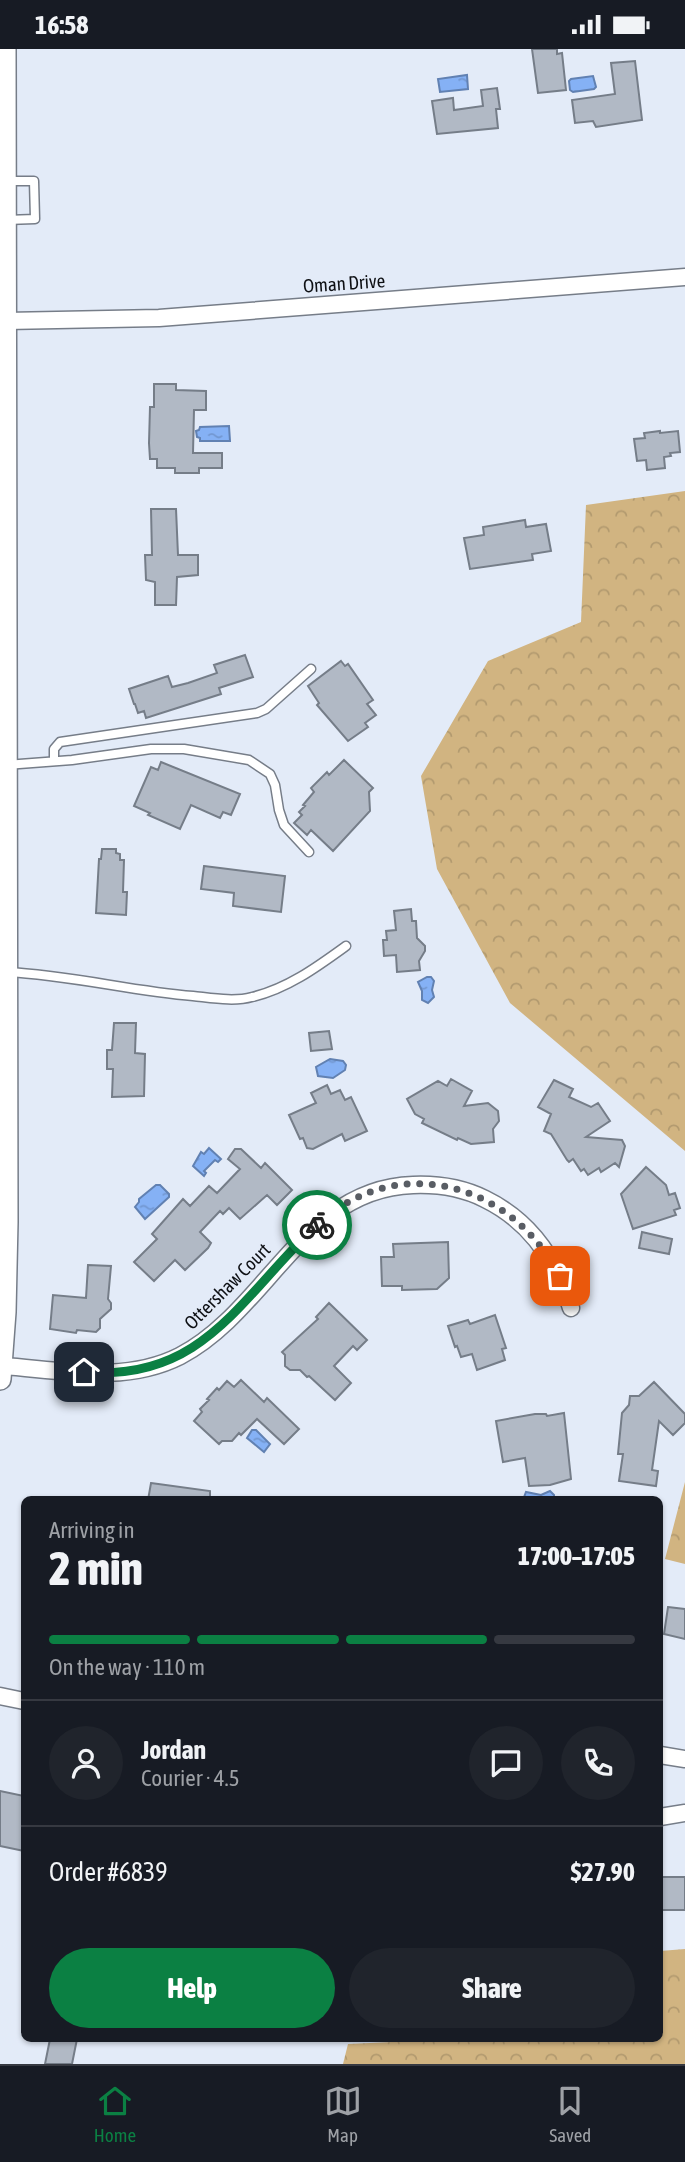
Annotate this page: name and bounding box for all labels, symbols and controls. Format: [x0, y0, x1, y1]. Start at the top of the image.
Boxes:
text: 16:58 [35, 10, 89, 40]
street label: Oman Drive [302, 269, 386, 297]
courier [282, 1190, 352, 1260]
icon: bike [298, 1206, 336, 1244]
street label: Ottershaw Court [180, 1239, 274, 1333]
pin [530, 1246, 590, 1306]
icon: bag [541, 1257, 579, 1295]
pin [54, 1342, 114, 1402]
icon: home [65, 1353, 103, 1391]
text: Arriving in [49, 1517, 135, 1543]
text: 17:00–17:05 [518, 1541, 635, 1571]
text: 2 min [49, 1542, 143, 1595]
text: On the way · 110 m [49, 1654, 205, 1680]
button: person [49, 1726, 123, 1800]
button: chat [469, 1726, 543, 1800]
button: phone [561, 1726, 635, 1800]
text: Jordan [141, 1735, 206, 1765]
text: Courier · 4.5 [141, 1765, 240, 1791]
text: Order #6839 [49, 1857, 168, 1887]
text: $27.90 [571, 1857, 635, 1887]
button: Help [49, 1948, 335, 2028]
button: Share [349, 1948, 635, 2028]
tab: Home [94, 2082, 136, 2146]
tab: Map [324, 2082, 362, 2146]
tab: Saved [549, 2082, 591, 2146]

